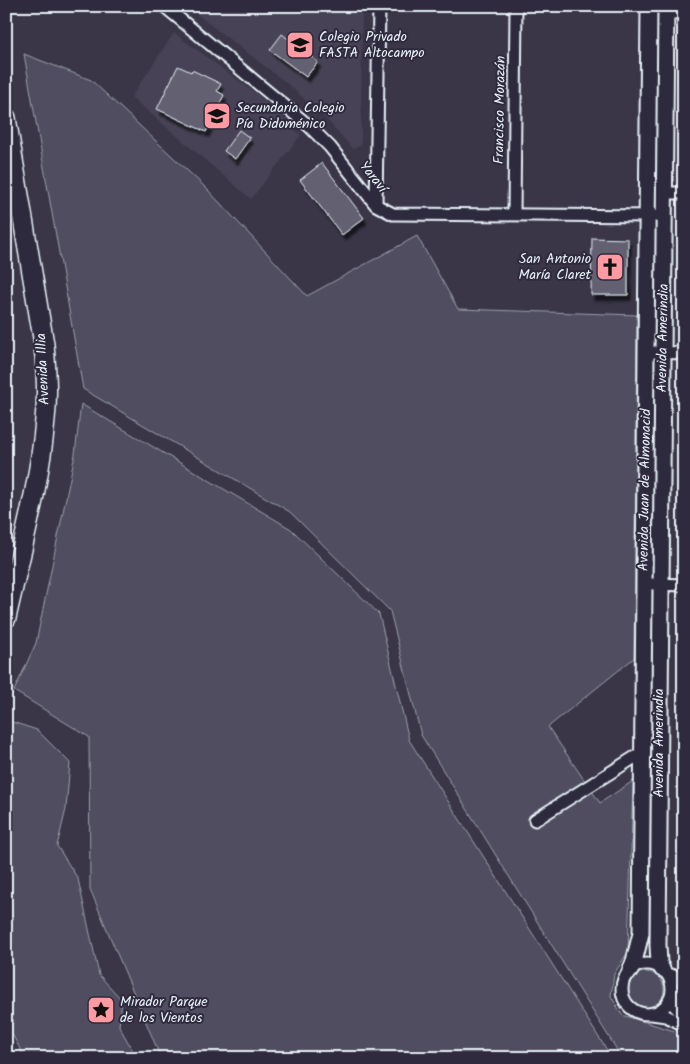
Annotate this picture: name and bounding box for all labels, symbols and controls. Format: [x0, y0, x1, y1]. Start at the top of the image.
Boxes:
place label: Colegio Privado FASTA Altocampo [319, 26, 425, 64]
school or university icon: Colegio Privado FASTA Altocampo [285, 30, 315, 60]
street label: Francisco Morazán [488, 56, 512, 164]
place label: Secundaria Colegio Pía Didoménico [236, 97, 345, 135]
school or university icon: Secundaria Colegio Pía Didoménico [202, 101, 232, 131]
street label: Yaraví [354, 156, 394, 200]
place label: San Antonio María Claret [519, 248, 592, 286]
church icon: San Antonio María Claret [595, 252, 625, 282]
street label: Avenida Amerindia [651, 283, 675, 393]
street label: Avenida Illia [30, 333, 56, 405]
street label: Avenida Juan de Almonacid [633, 408, 657, 571]
street label: Avenida Amerindia [648, 689, 670, 797]
place label: Mirador Parque de los Vientos [120, 991, 208, 1029]
place icon: Mirador Parque de los Vientos [86, 995, 116, 1025]

